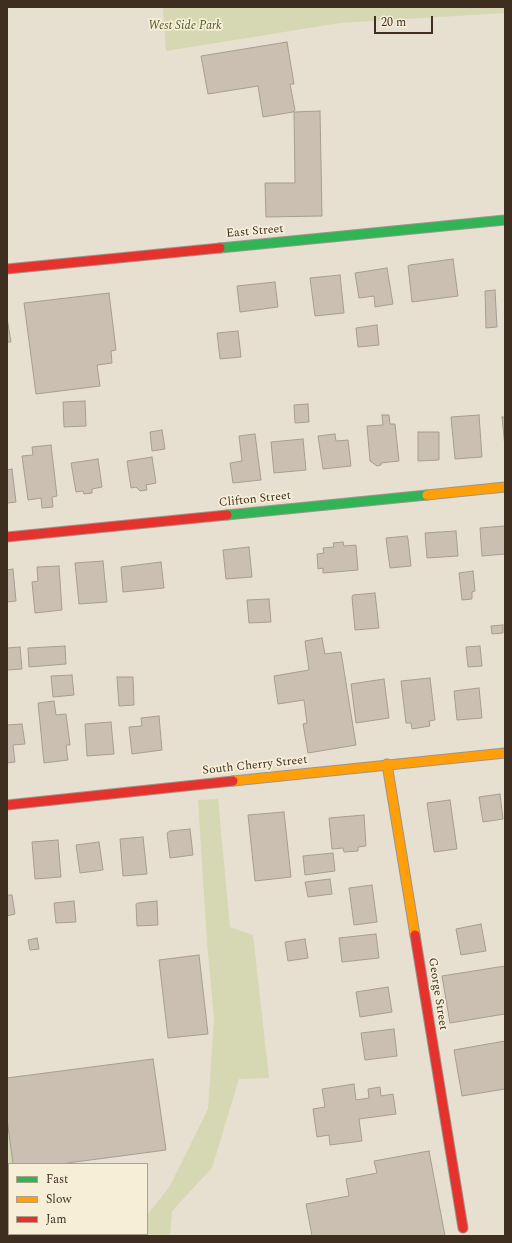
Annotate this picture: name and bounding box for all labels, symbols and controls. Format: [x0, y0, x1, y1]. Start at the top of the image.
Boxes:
scale bar [376, 8, 435, 34]
text: 20 m [381, 13, 406, 32]
park label: West Side Park [148, 20, 222, 34]
street label: East Street [226, 222, 284, 242]
street label: Clifton Street [218, 489, 292, 511]
street label: South Cherry Street [202, 753, 308, 779]
street label: George Street [424, 957, 450, 1031]
legend [8, 1163, 148, 1235]
text: Fast [46, 1170, 68, 1189]
text: Slow [46, 1190, 71, 1209]
text: Jam [46, 1210, 67, 1229]

